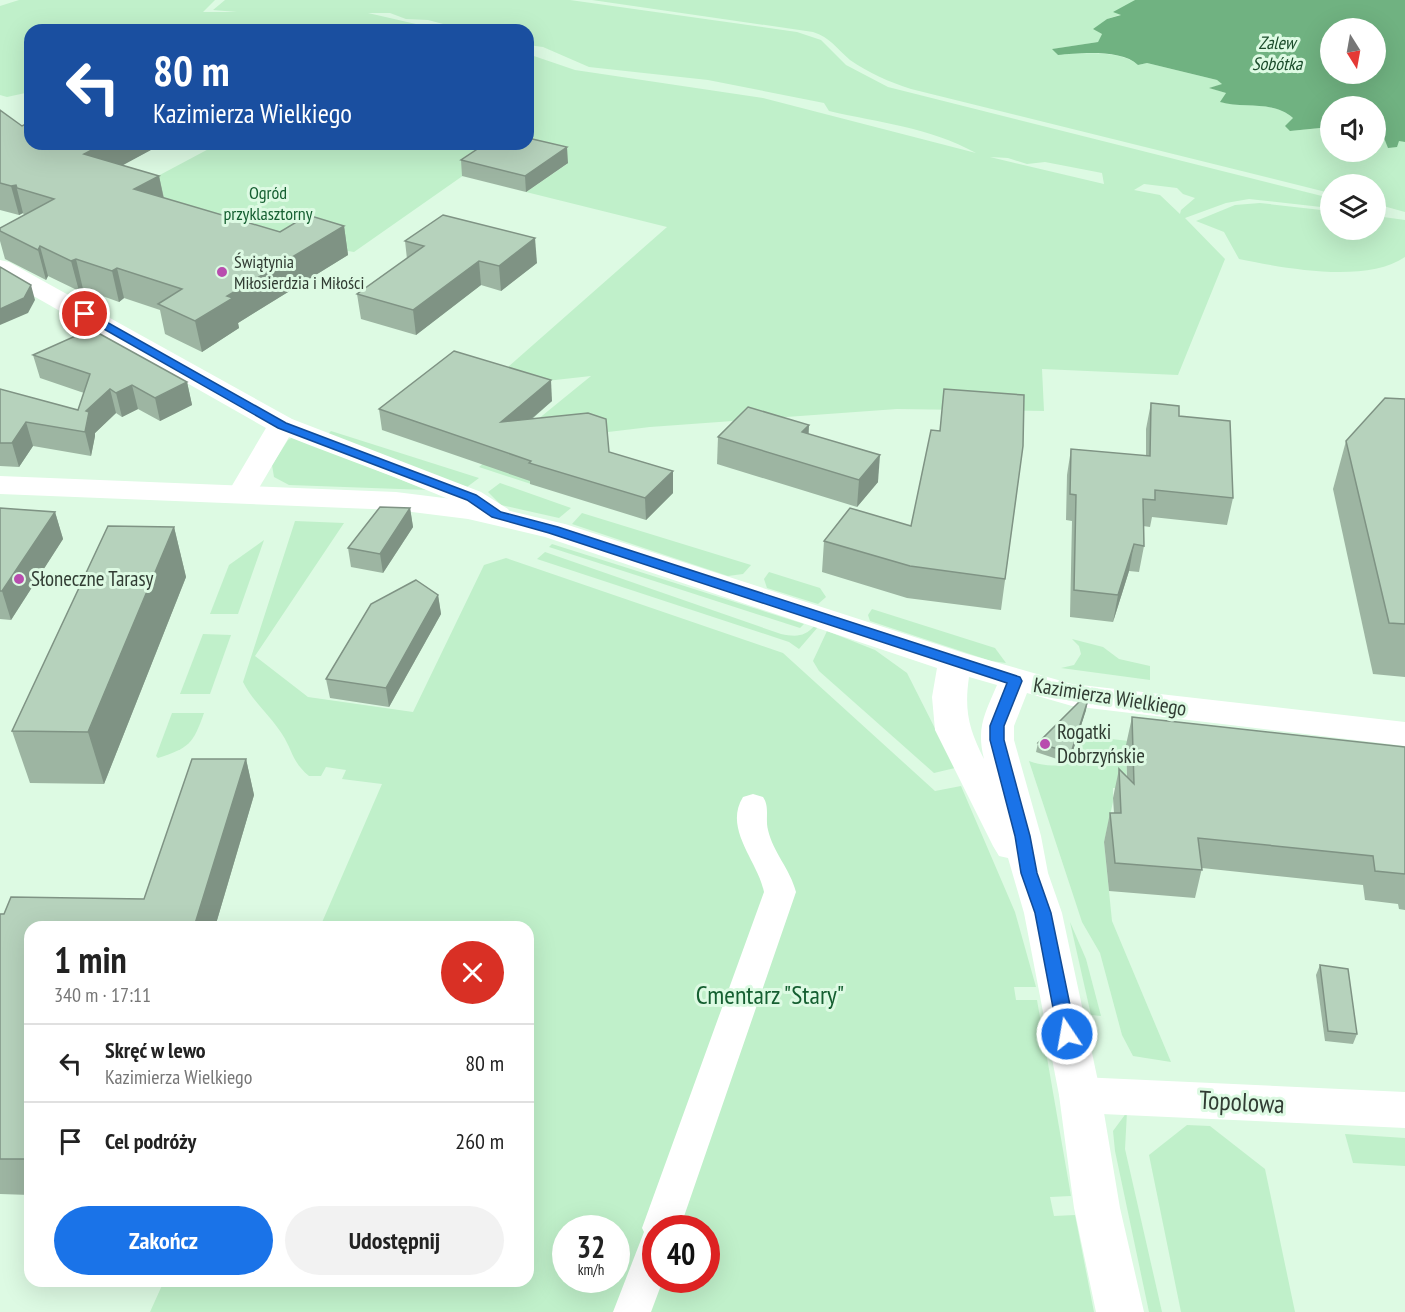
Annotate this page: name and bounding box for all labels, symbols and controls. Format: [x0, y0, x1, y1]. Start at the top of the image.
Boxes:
north arrow [1320, 18, 1386, 84]
map controls [1320, 18, 1386, 240]
water label: Zalew Sobótka [1252, 31, 1303, 75]
text: 80 m [153, 43, 230, 98]
icon: left [54, 48, 132, 126]
text: Kazimierza Wielkiego [153, 96, 352, 130]
button: sound [1320, 96, 1386, 162]
button: layers [1320, 174, 1386, 240]
park label: Ogród przyklasztorny [223, 181, 313, 225]
place label: Świątynia Miłosierdzia i Miłości [234, 250, 364, 294]
marker: Świątynia Miłosierdzia i Miłości [215, 265, 229, 279]
pin [59, 288, 110, 339]
icon: arrive [68, 297, 101, 330]
place label: Słoneczne Tarasy [31, 565, 154, 592]
marker: Słoneczne Tarasy [12, 572, 26, 586]
street label: Kazimierza Wielkiego [1032, 671, 1189, 722]
place label: Rogatki Dobrzyńskie [1057, 718, 1145, 769]
marker: Rogatki Dobrzyńskie [1038, 737, 1052, 751]
text: 1 min [54, 936, 127, 983]
button: close [441, 941, 504, 1004]
park label: Cmentarz "Stary" [696, 978, 844, 1011]
text: 340 m · 17:11 [54, 982, 151, 1008]
position arrow [1035, 1002, 1099, 1066]
text: Skręć w lewo [105, 1036, 206, 1064]
icon: left [54, 1047, 87, 1080]
text: 80 m [465, 1049, 504, 1077]
text: Kazimierza Wielkiego [105, 1064, 252, 1090]
street label: Topolowa [1198, 1083, 1286, 1120]
icon: arrive [54, 1125, 87, 1158]
text: Cel podróży [105, 1127, 196, 1155]
text: 260 m [455, 1127, 504, 1155]
button: Zakończ [54, 1206, 273, 1275]
button: Udostępnij [285, 1206, 504, 1275]
speed limit sign: 40 [642, 1215, 720, 1293]
text: 32 [577, 1227, 605, 1266]
text: km/h [578, 1260, 604, 1279]

